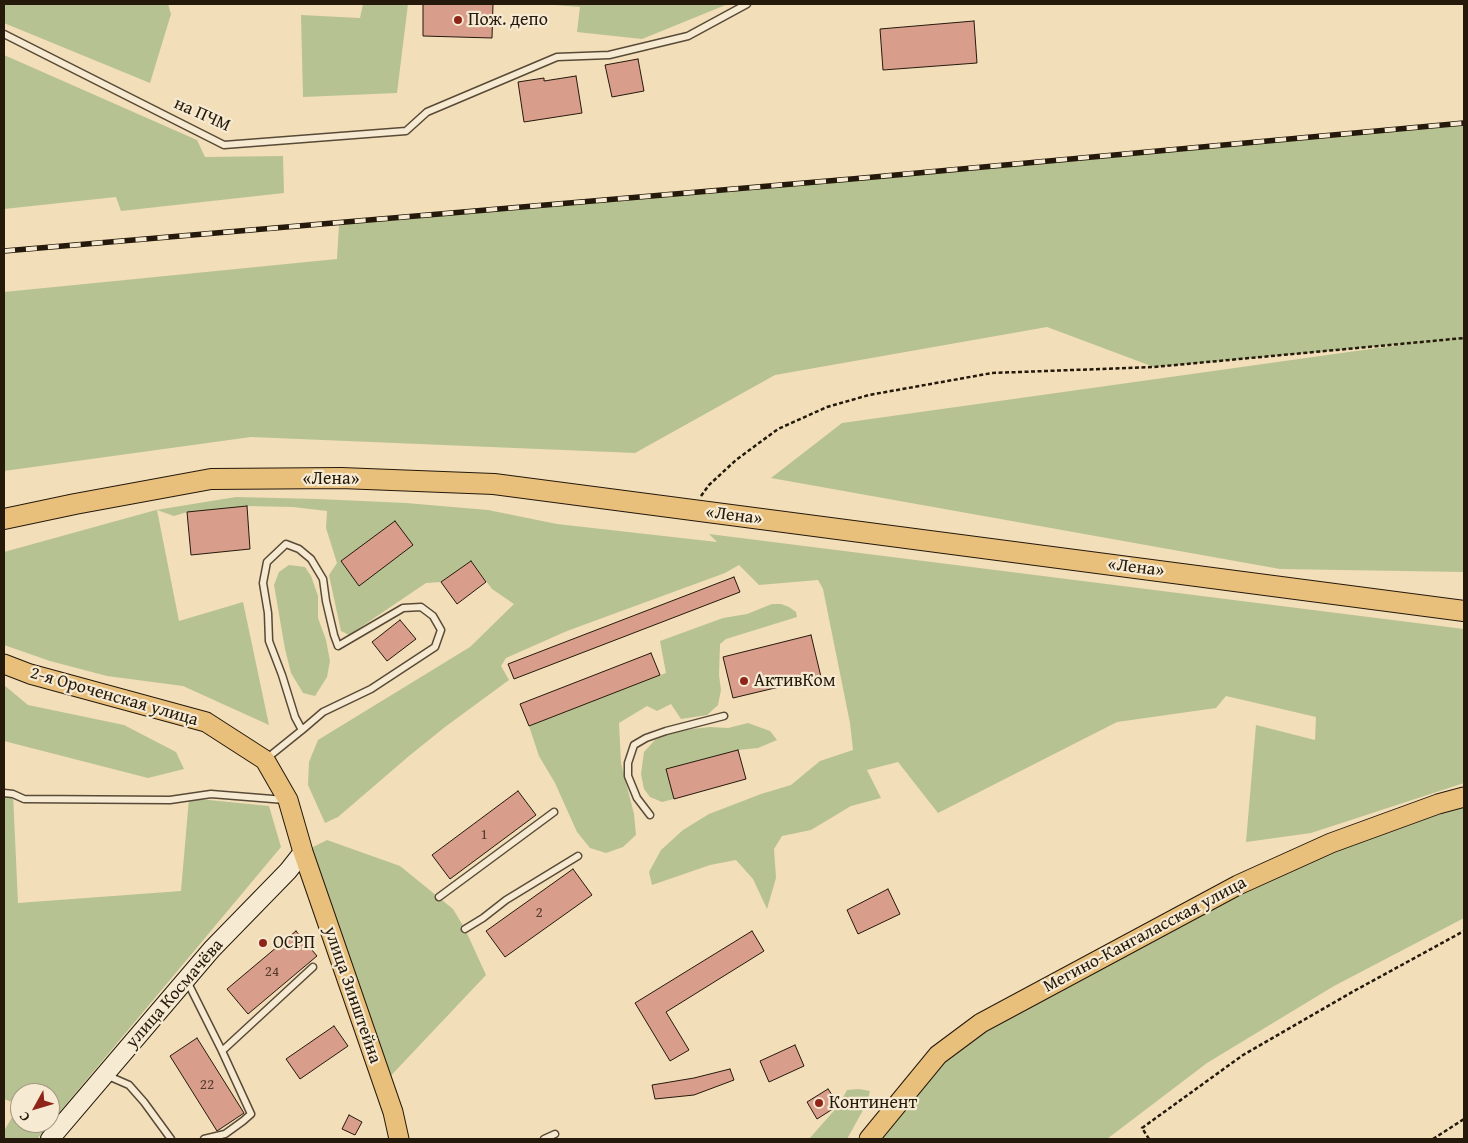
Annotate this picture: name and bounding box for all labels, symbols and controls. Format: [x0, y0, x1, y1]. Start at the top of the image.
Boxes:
place label: Пож. депо [468, 9, 548, 31]
marker: Пож. депо [452, 14, 464, 26]
street label: на ПЧМ [170, 93, 234, 137]
street label: «Лена» [303, 468, 359, 490]
street label: «Лена» [705, 502, 763, 530]
street label: «Лена» [1107, 554, 1165, 582]
street label: 2-я Ороченская улица [27, 663, 201, 731]
place label: АктивКом [754, 670, 836, 692]
marker: АктивКом [738, 675, 750, 687]
house number: 1 [480, 826, 488, 844]
street label: Мегино-Кангаласская улица [1040, 872, 1250, 998]
house number: 2 [535, 904, 543, 922]
street label: улица Зинштейна [318, 924, 386, 1066]
place label: ОСРП [273, 932, 315, 954]
street label: улица Космачёва [122, 935, 228, 1053]
marker: ОСРП [257, 937, 269, 949]
house number: 24 [265, 963, 279, 981]
house number: 22 [200, 1076, 214, 1094]
north arrow [10, 1083, 60, 1133]
place label: Континент [829, 1092, 917, 1114]
marker: Континент [813, 1097, 825, 1109]
text: С [14, 1107, 34, 1126]

